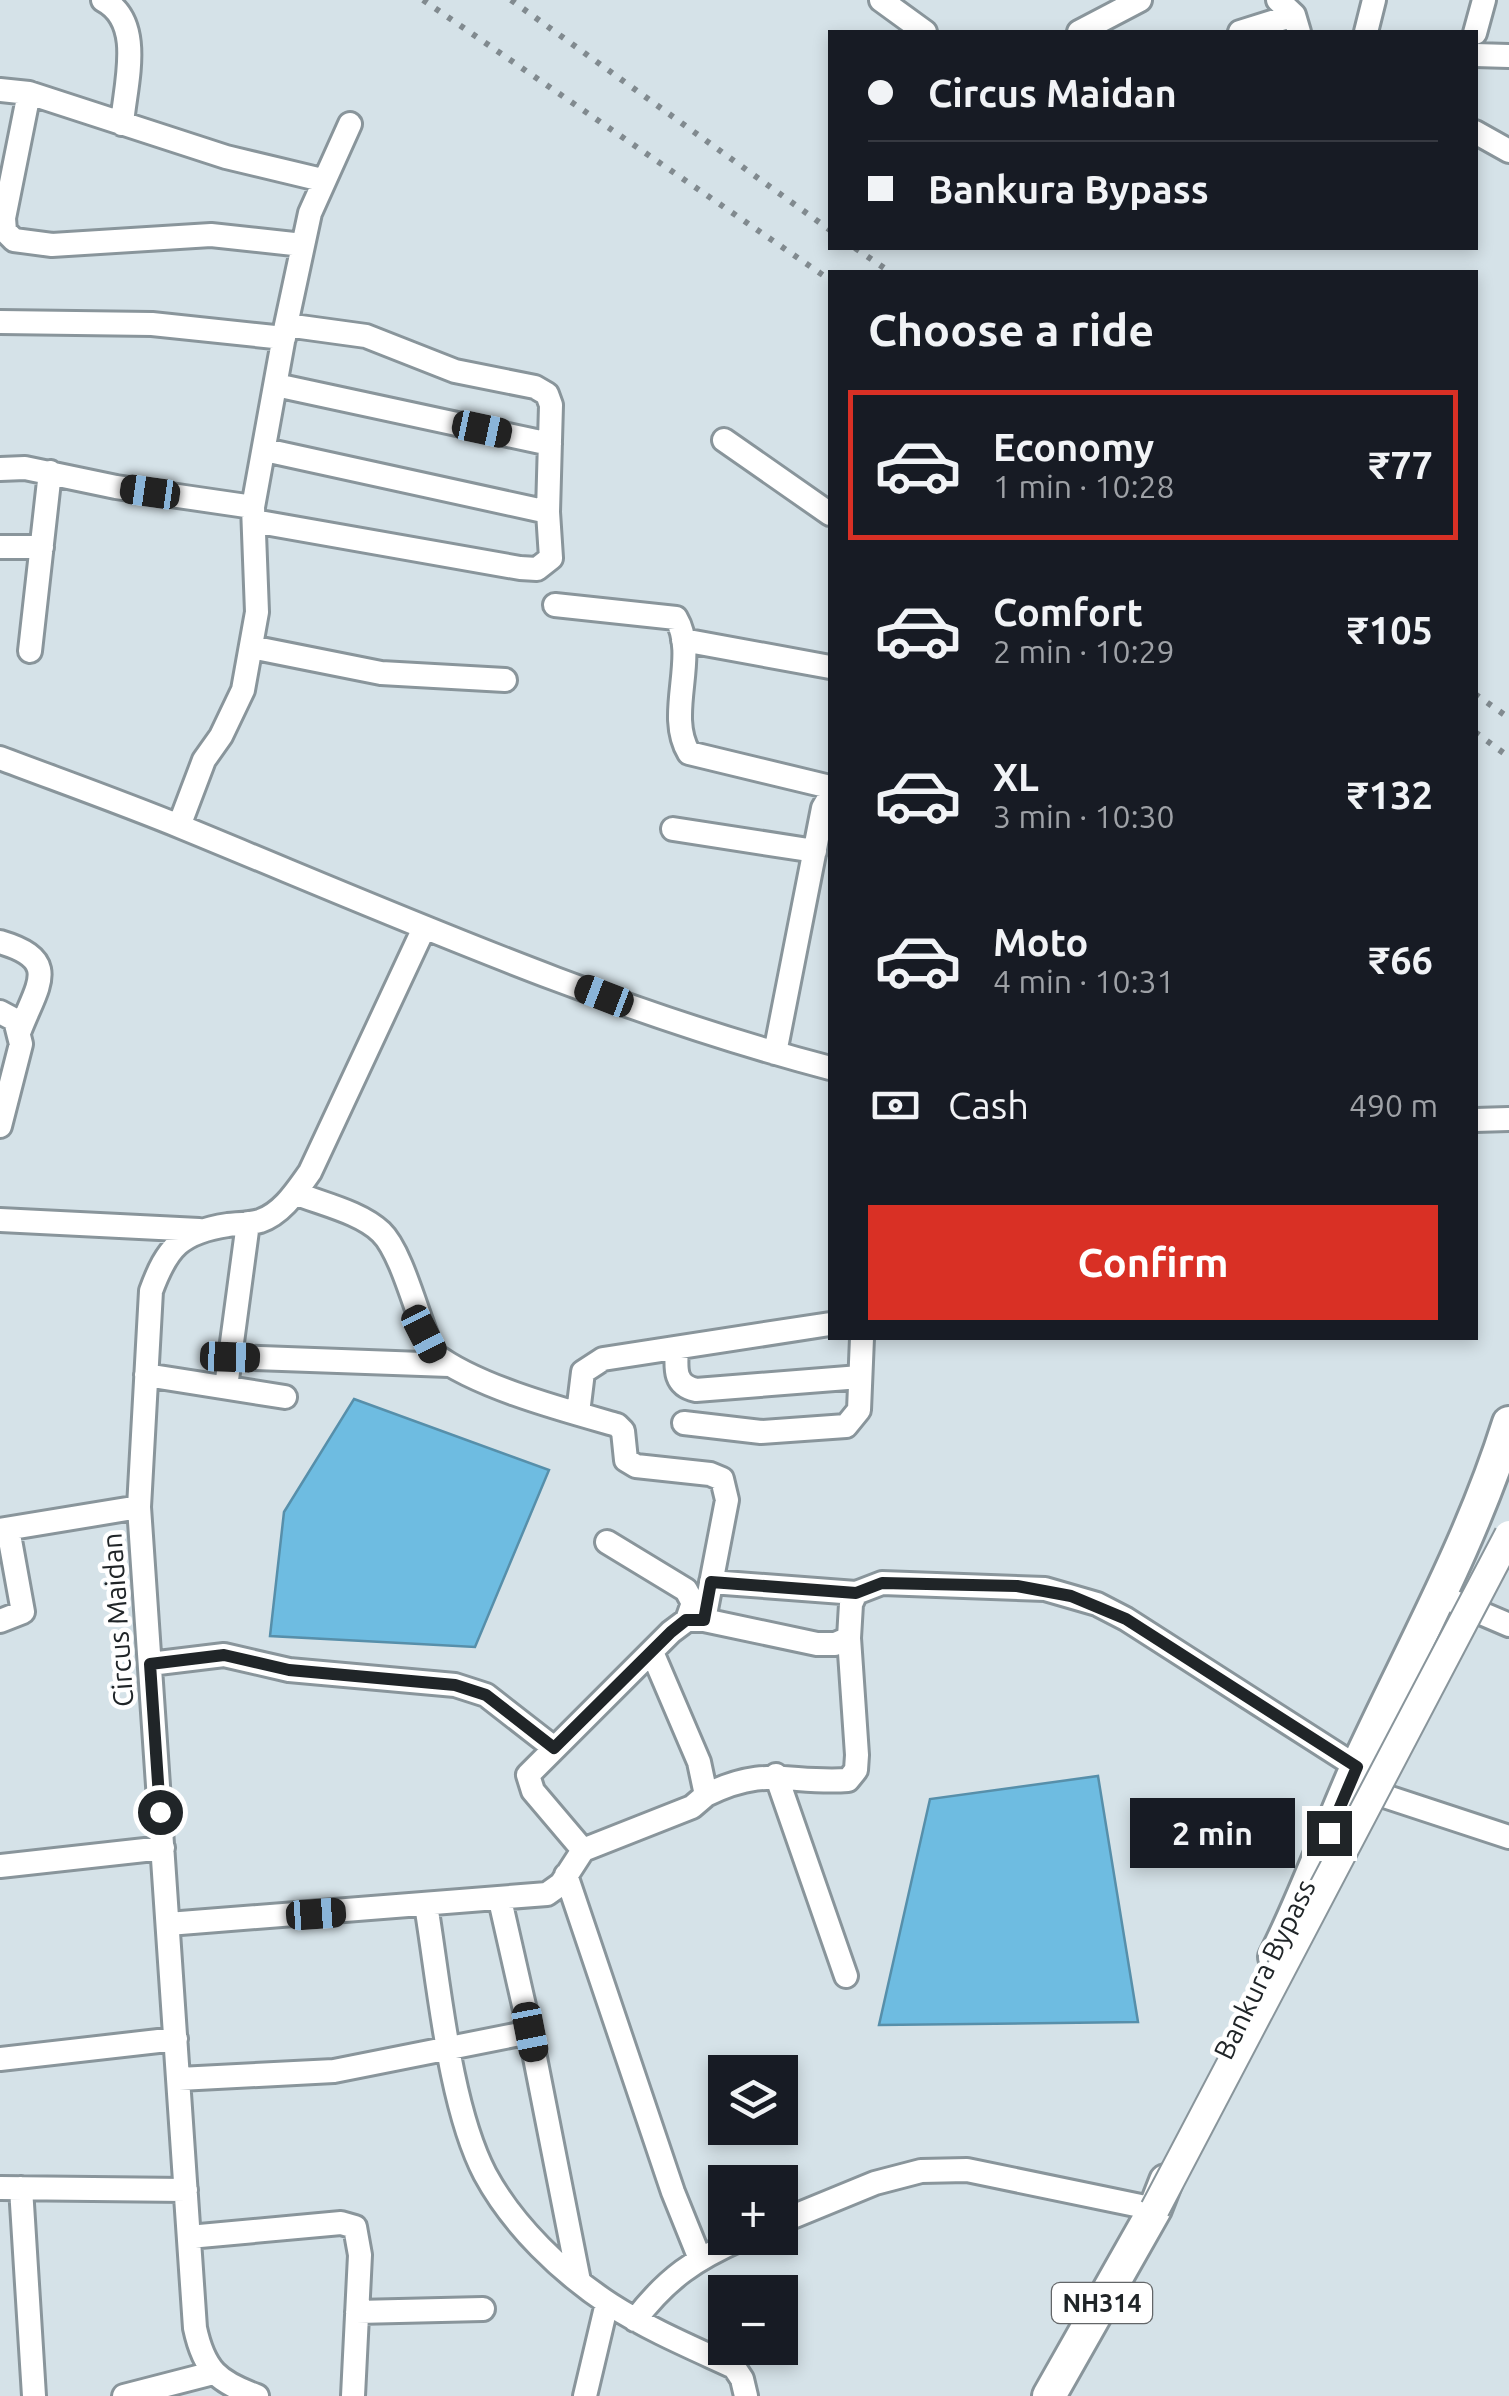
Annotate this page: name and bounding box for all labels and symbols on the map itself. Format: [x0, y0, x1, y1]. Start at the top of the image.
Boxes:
car [450, 408, 514, 450]
car [118, 473, 182, 511]
car [571, 971, 637, 1021]
car [397, 1300, 451, 1368]
car [199, 1341, 261, 1373]
street label: Circus Maidan [95, 1532, 139, 1708]
route start [138, 1790, 183, 1835]
callout: 2 min [1129, 1798, 1294, 1868]
route end [1307, 1811, 1352, 1856]
street label: Bankura Bypass [1207, 1874, 1321, 2064]
car [285, 1897, 347, 1931]
car [510, 2000, 550, 2064]
road number: NH314 [1052, 2283, 1152, 2323]

